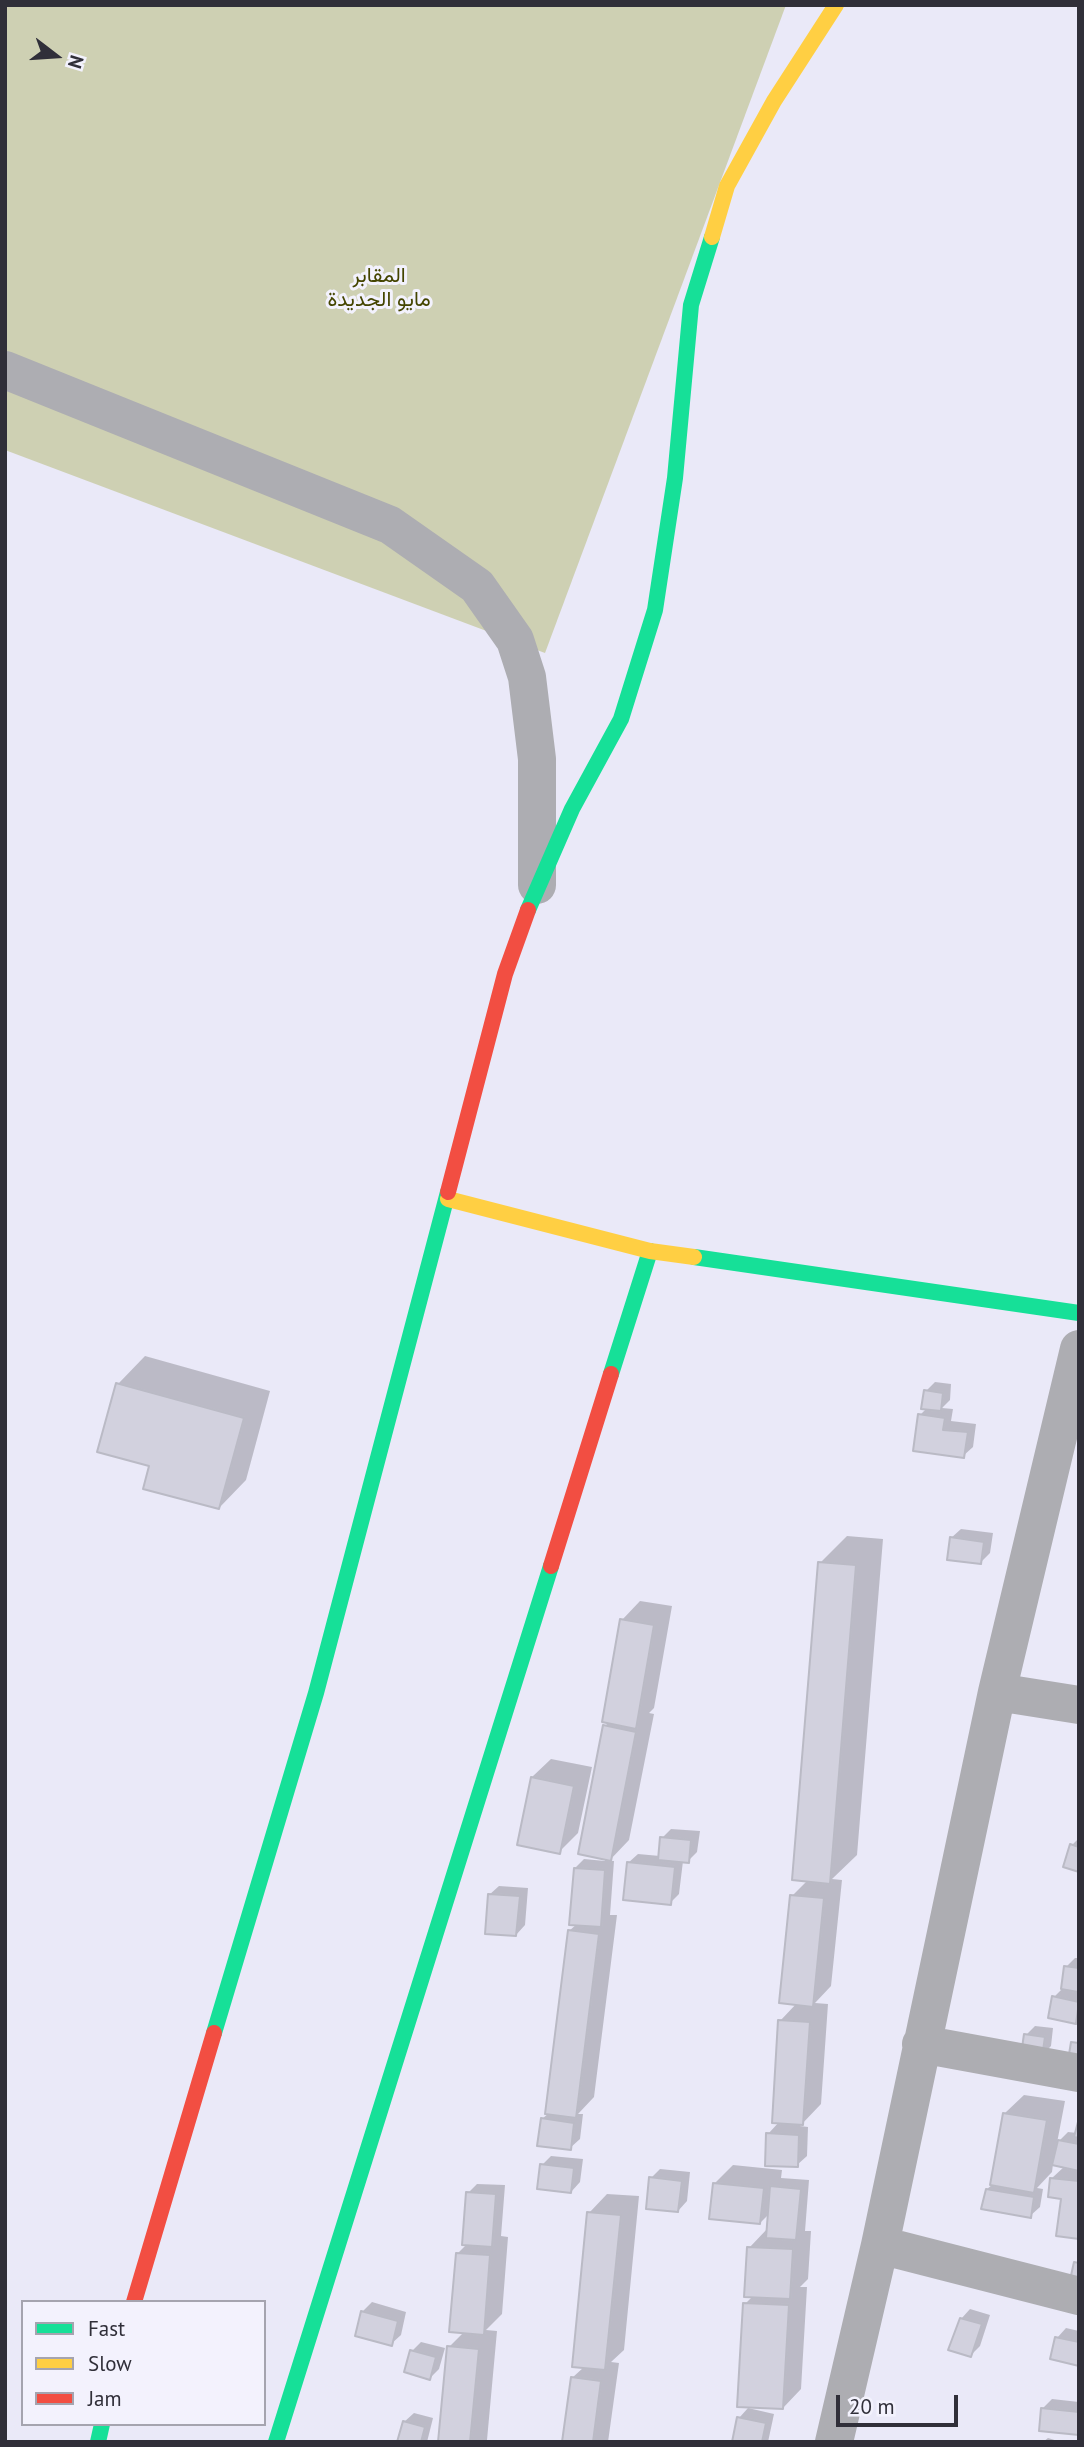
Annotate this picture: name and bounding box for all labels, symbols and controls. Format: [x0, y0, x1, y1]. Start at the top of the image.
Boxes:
north arrow [21, 21, 91, 91]
text: N [63, 53, 89, 72]
park label: المقابر مايو الجديدة [327, 263, 431, 313]
legend [21, 2300, 266, 2426]
text: Fast [88, 2315, 125, 2342]
text: Slow [88, 2350, 132, 2377]
scale bar [839, 2380, 962, 2424]
text: Jam [88, 2385, 122, 2412]
text: 20 m [849, 2393, 895, 2420]

